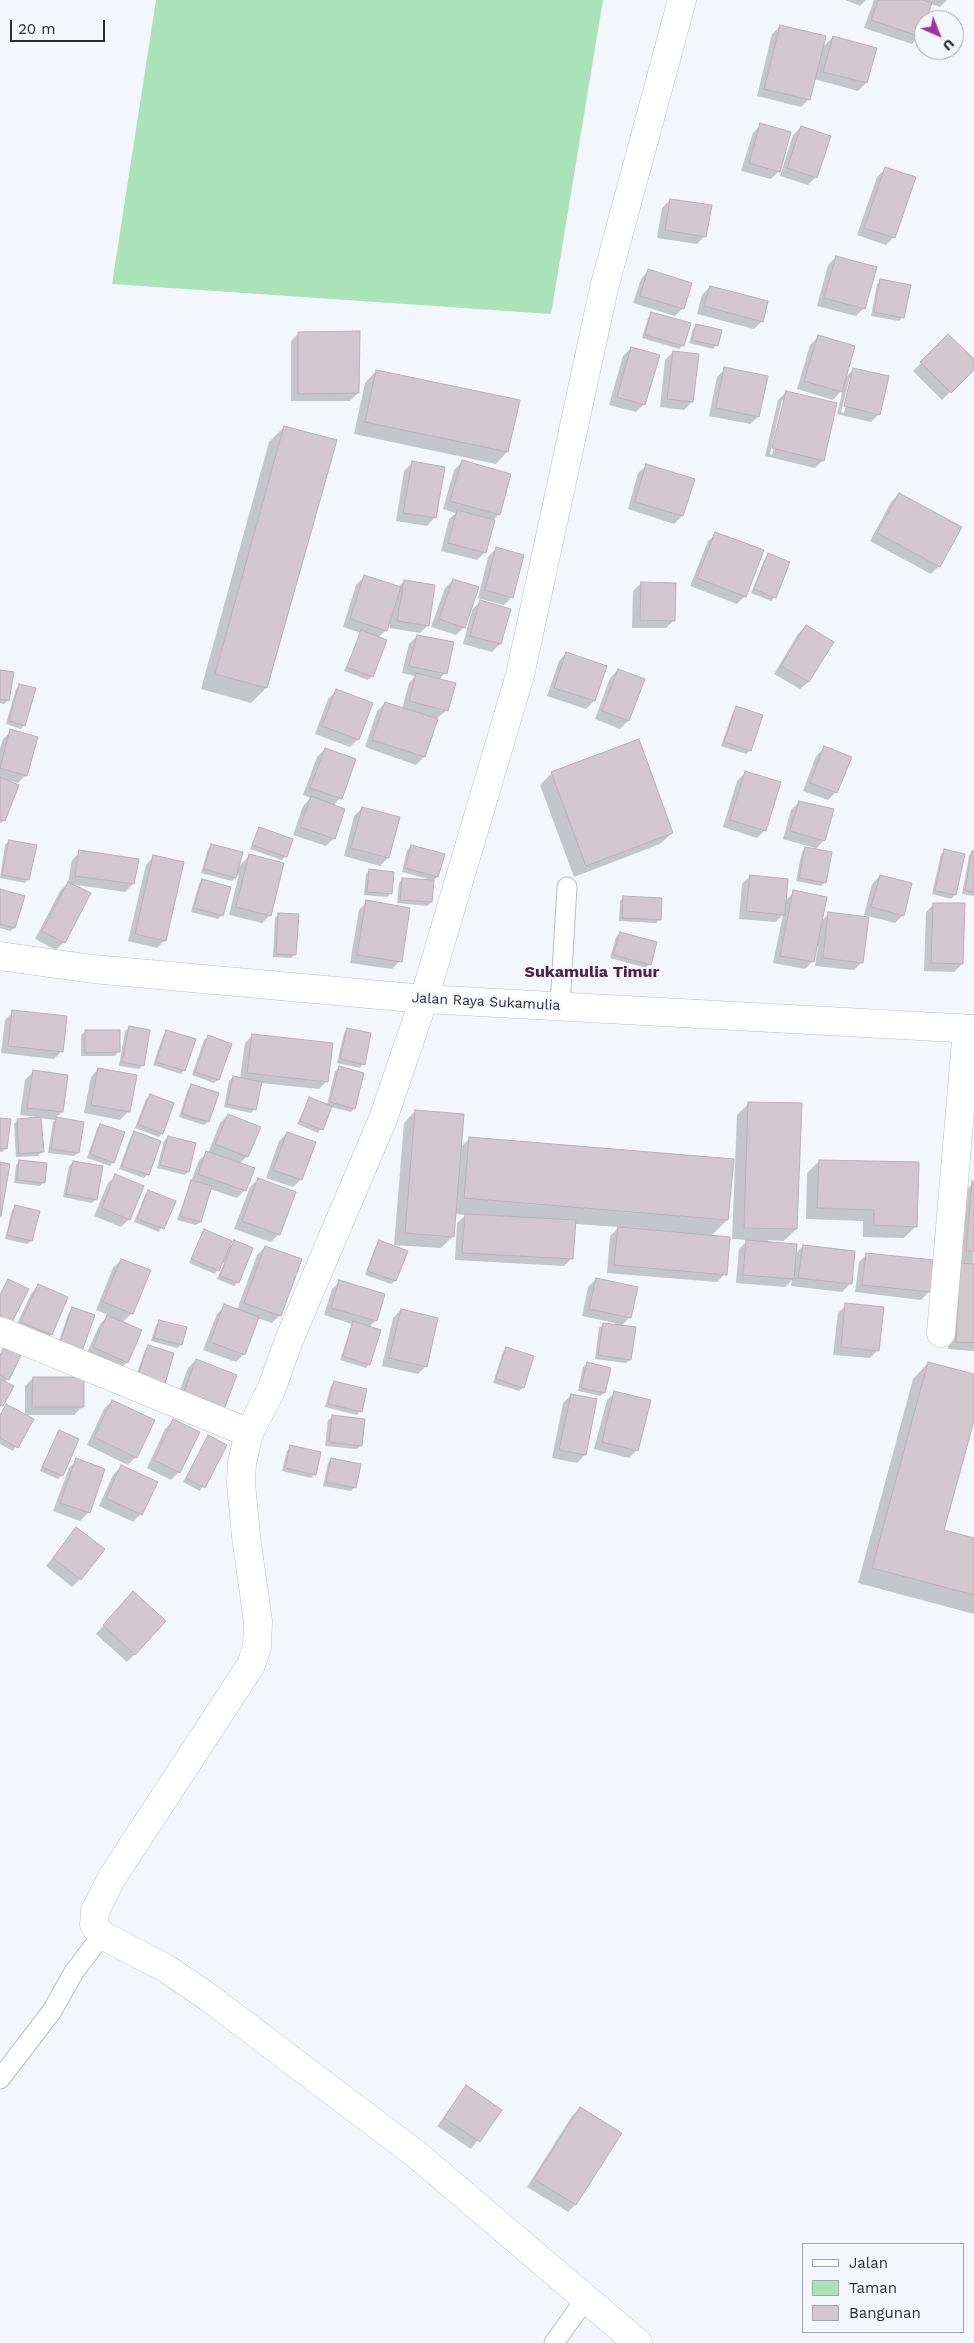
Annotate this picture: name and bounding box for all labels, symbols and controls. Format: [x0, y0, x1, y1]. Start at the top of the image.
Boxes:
scale bar [12, 10, 108, 42]
north arrow [914, 10, 964, 60]
text: 20 m [18, 20, 56, 38]
text: U [940, 36, 958, 54]
district label: Sukamulia Timur [525, 962, 659, 982]
street label: Jalan Raya Sukamulia [411, 990, 561, 1014]
legend [802, 2243, 964, 2333]
text: Jalan [849, 2254, 888, 2272]
text: Taman [849, 2279, 897, 2297]
text: Bangunan [849, 2304, 921, 2322]

